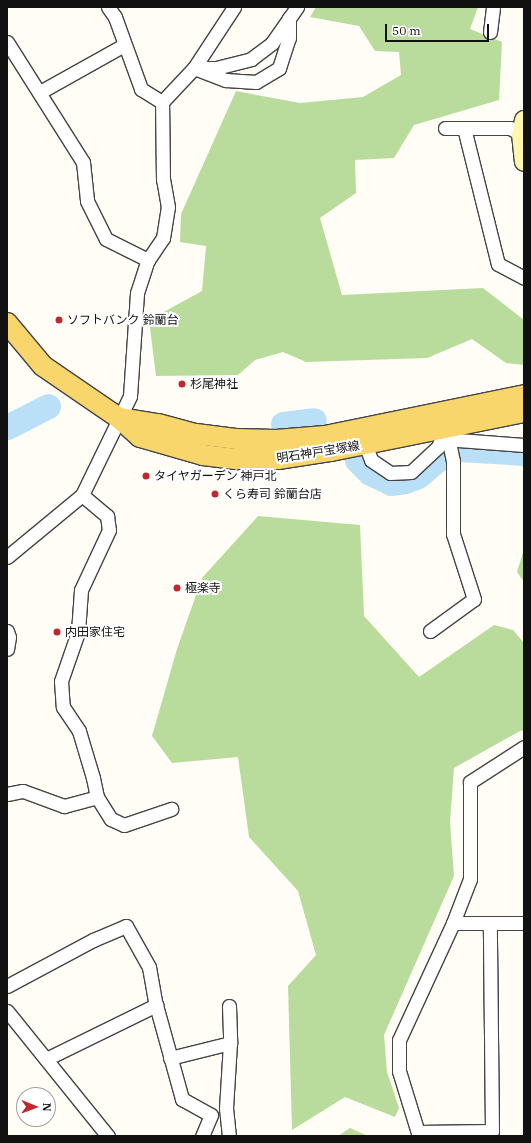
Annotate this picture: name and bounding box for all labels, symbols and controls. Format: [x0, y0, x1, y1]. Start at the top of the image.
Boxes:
scale bar [387, 16, 491, 42]
text: 50 m [392, 23, 421, 38]
place label: ソフトバンク 鈴蘭台 [67, 313, 178, 327]
marker: ソフトバンク 鈴蘭台 [54, 315, 64, 325]
place label: 杉尾神社 [190, 377, 238, 391]
marker: 杉尾神社 [177, 379, 187, 389]
street label: 明石神戸宝塚線 [275, 438, 361, 466]
place label: タイヤガーデン 神戸北 [154, 469, 277, 483]
marker: タイヤガーデン 神戸北 [141, 471, 151, 481]
place label: くら寿司 鈴蘭台店 [223, 487, 322, 501]
marker: くら寿司 鈴蘭台店 [210, 489, 220, 499]
place label: 極楽寺 [185, 581, 221, 595]
marker: 極楽寺 [172, 583, 182, 593]
place label: 内田家住宅 [65, 625, 125, 639]
marker: 内田家住宅 [52, 627, 62, 637]
north arrow [16, 1087, 56, 1127]
text: N [40, 1103, 54, 1112]

